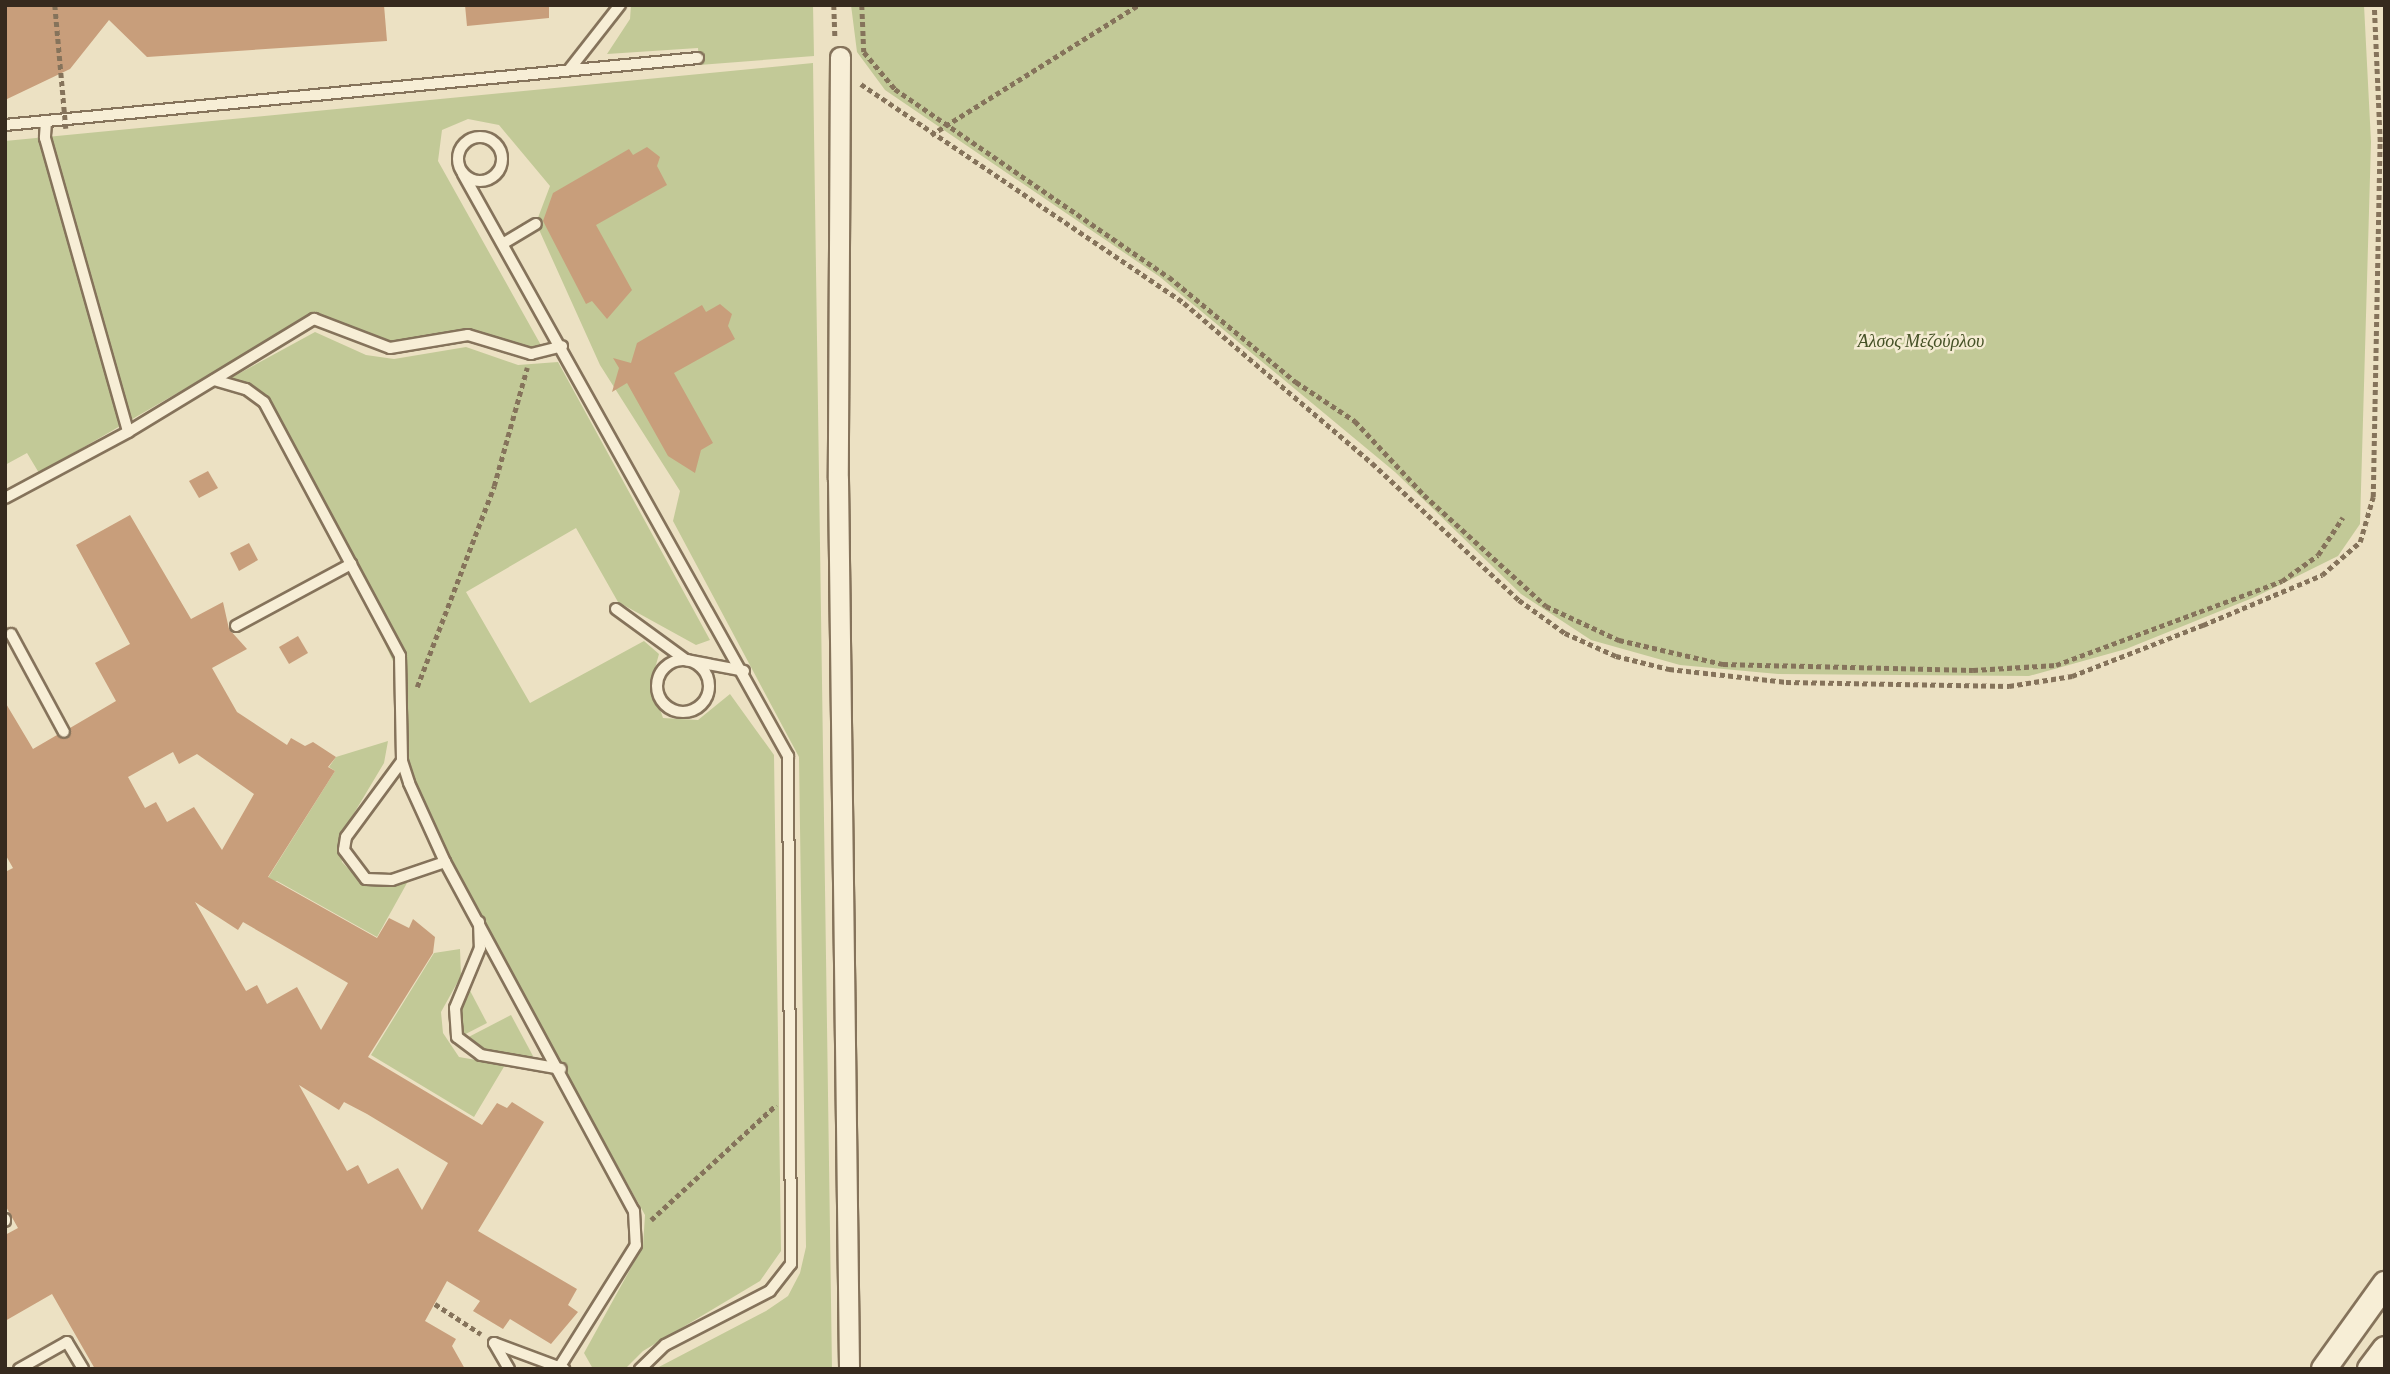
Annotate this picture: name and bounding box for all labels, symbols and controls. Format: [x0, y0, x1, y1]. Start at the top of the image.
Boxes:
park label: Άλσος Μεζούρλου [1858, 330, 1984, 352]

